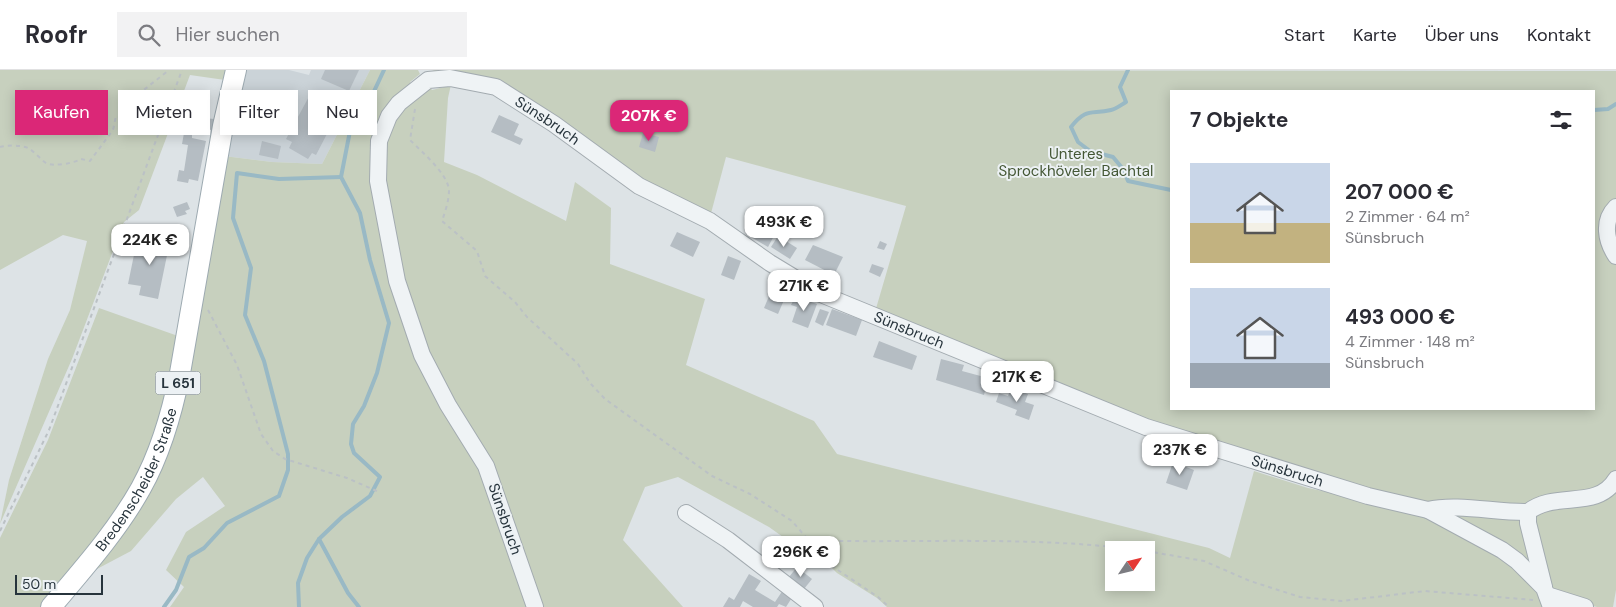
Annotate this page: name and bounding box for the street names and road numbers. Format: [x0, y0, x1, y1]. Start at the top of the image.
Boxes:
street label: Sünsbruch [511, 92, 584, 150]
street label: Sünsbruch [871, 307, 947, 353]
road number: L 651 [156, 372, 200, 394]
street label: Bredenscheider Straße [91, 406, 182, 556]
street label: Sünsbruch [1249, 450, 1326, 492]
street label: Sünsbruch [483, 481, 527, 557]

